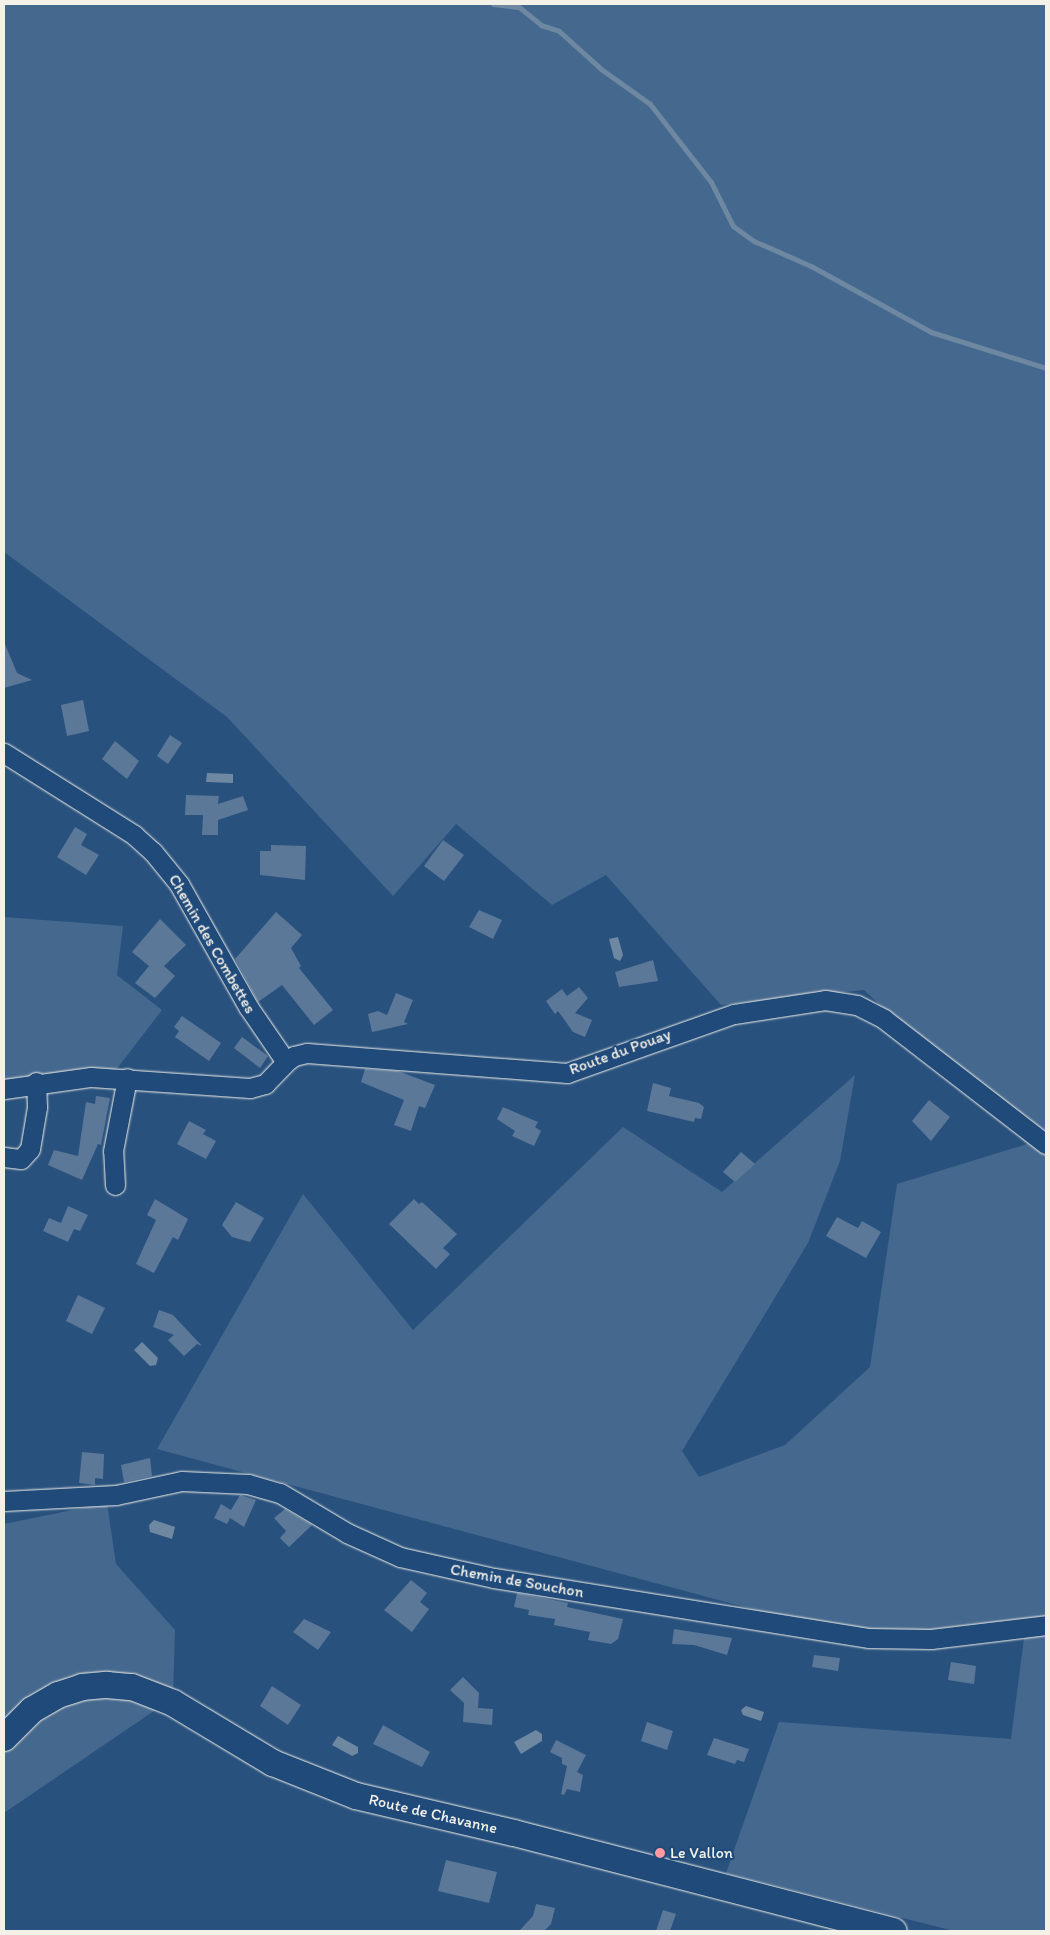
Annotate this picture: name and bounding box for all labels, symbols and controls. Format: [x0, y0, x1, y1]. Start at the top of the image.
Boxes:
street label: Chemin des Combettes [164, 871, 260, 1017]
street label: Route du Pouay [567, 1025, 673, 1079]
street label: Chemin de Souchon [449, 1560, 585, 1602]
street label: Route de Chavanne [366, 1790, 500, 1838]
place label: Le Vallon [670, 1843, 733, 1863]
marker: Le Vallon [654, 1847, 666, 1859]

